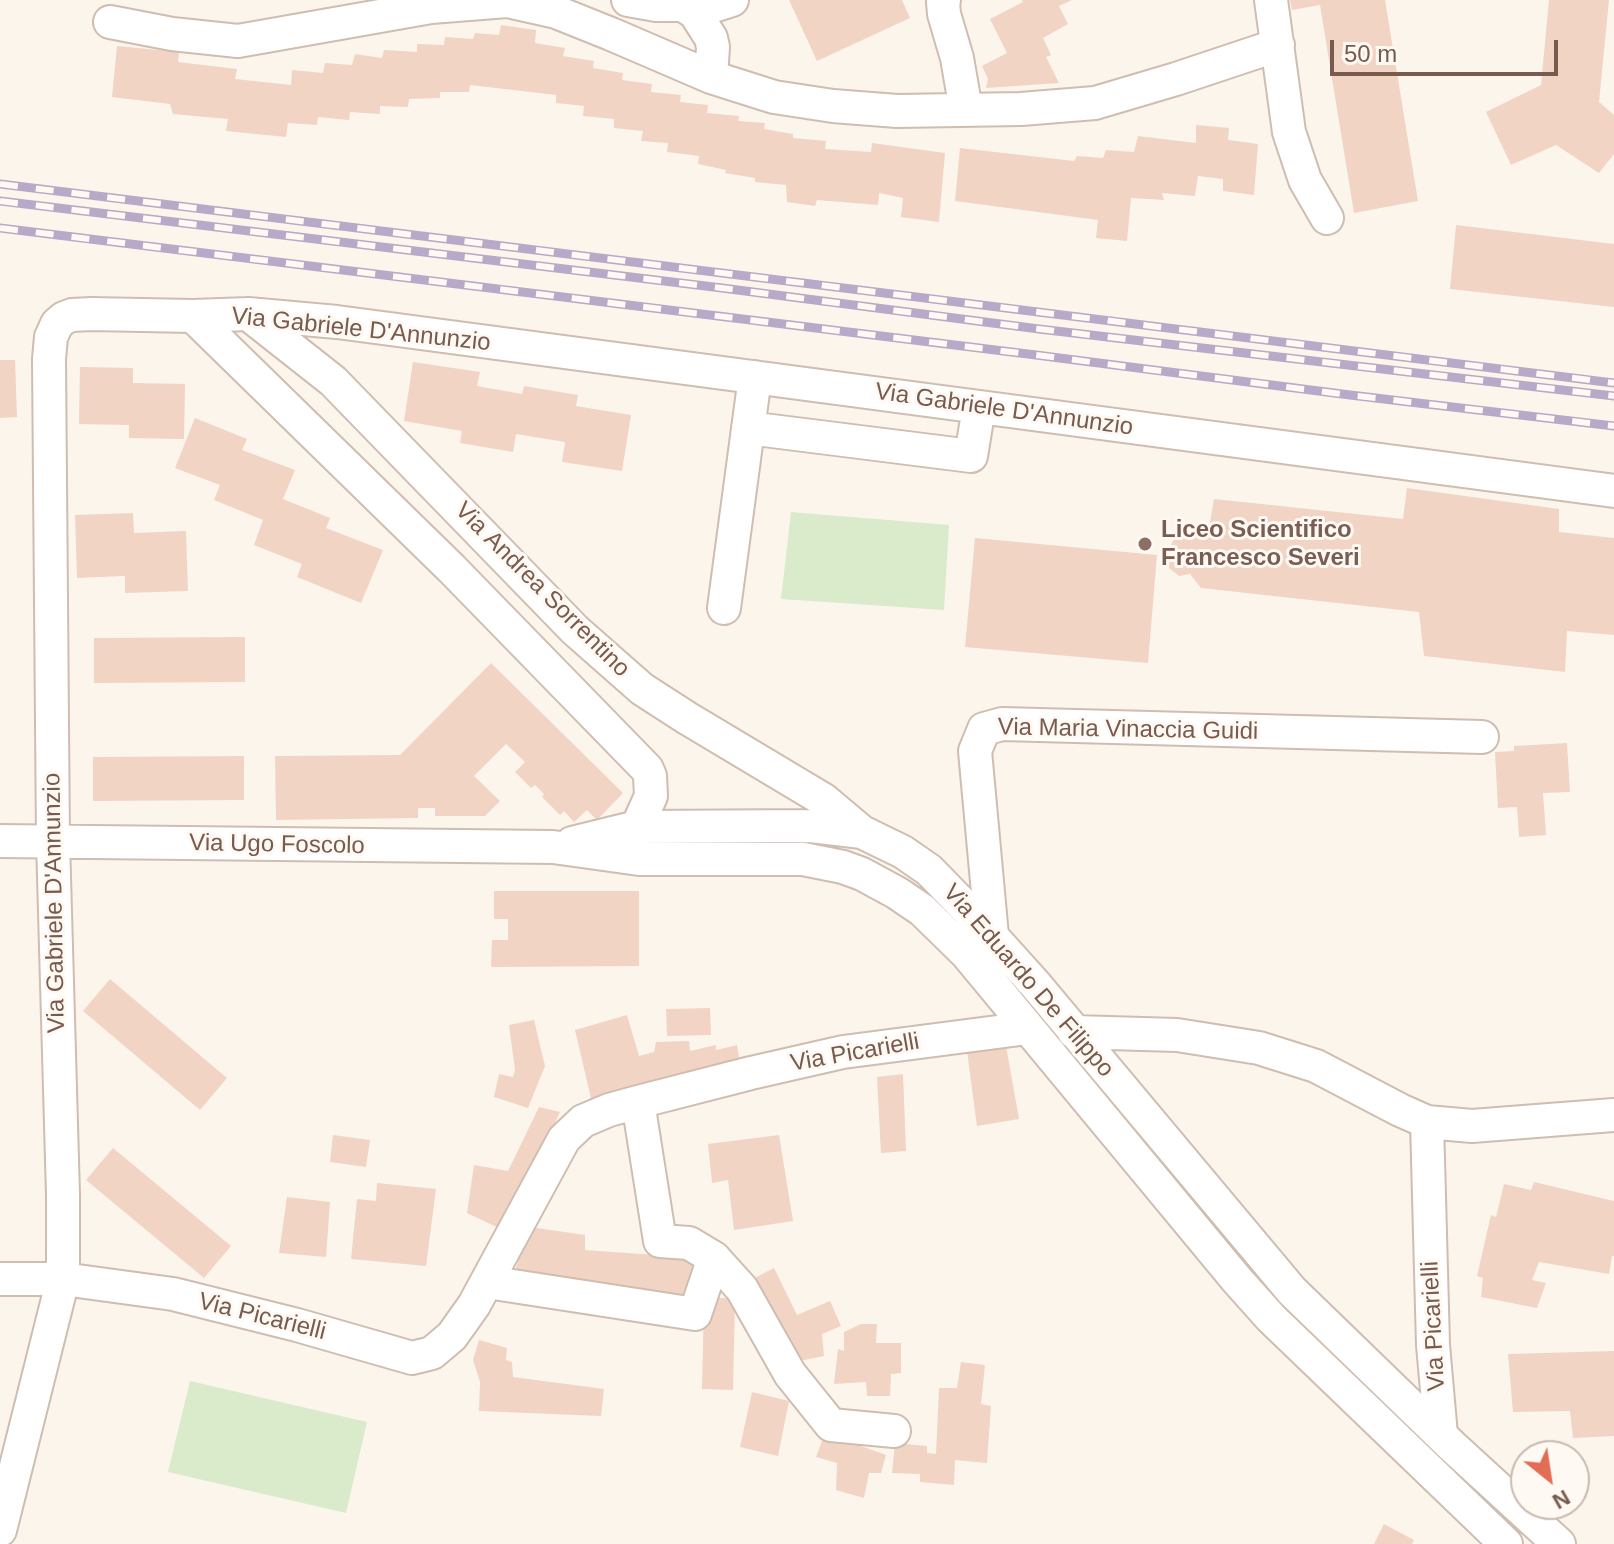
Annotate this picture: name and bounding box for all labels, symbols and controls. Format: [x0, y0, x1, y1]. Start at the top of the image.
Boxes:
scale bar [1334, 24, 1562, 74]
text: 50 m [1344, 40, 1397, 67]
street label: Via Gabriele D'Annunzio [230, 302, 492, 358]
street label: Via Gabriele D'Annunzio [873, 378, 1135, 442]
street label: Via Andrea Sorrentino [448, 496, 636, 684]
place label: Liceo Scientifico Francesco Severi [1161, 516, 1360, 572]
marker: Liceo Scientifico Francesco Severi [1136, 535, 1154, 553]
street label: Via Maria Vinaccia Guidi [997, 713, 1259, 747]
street label: Via Gabriele D'Annunzio [38, 773, 72, 1033]
street label: Via Ugo Foscolo [189, 829, 365, 861]
street label: Via Eduardo De Filippo [936, 879, 1120, 1083]
street label: Via Picarielli [788, 1028, 922, 1078]
street label: Via Picarielli [1416, 1260, 1452, 1392]
street label: Via Picarielli [195, 1287, 329, 1347]
north arrow [1510, 1440, 1590, 1520]
text: N [1548, 1485, 1574, 1514]

